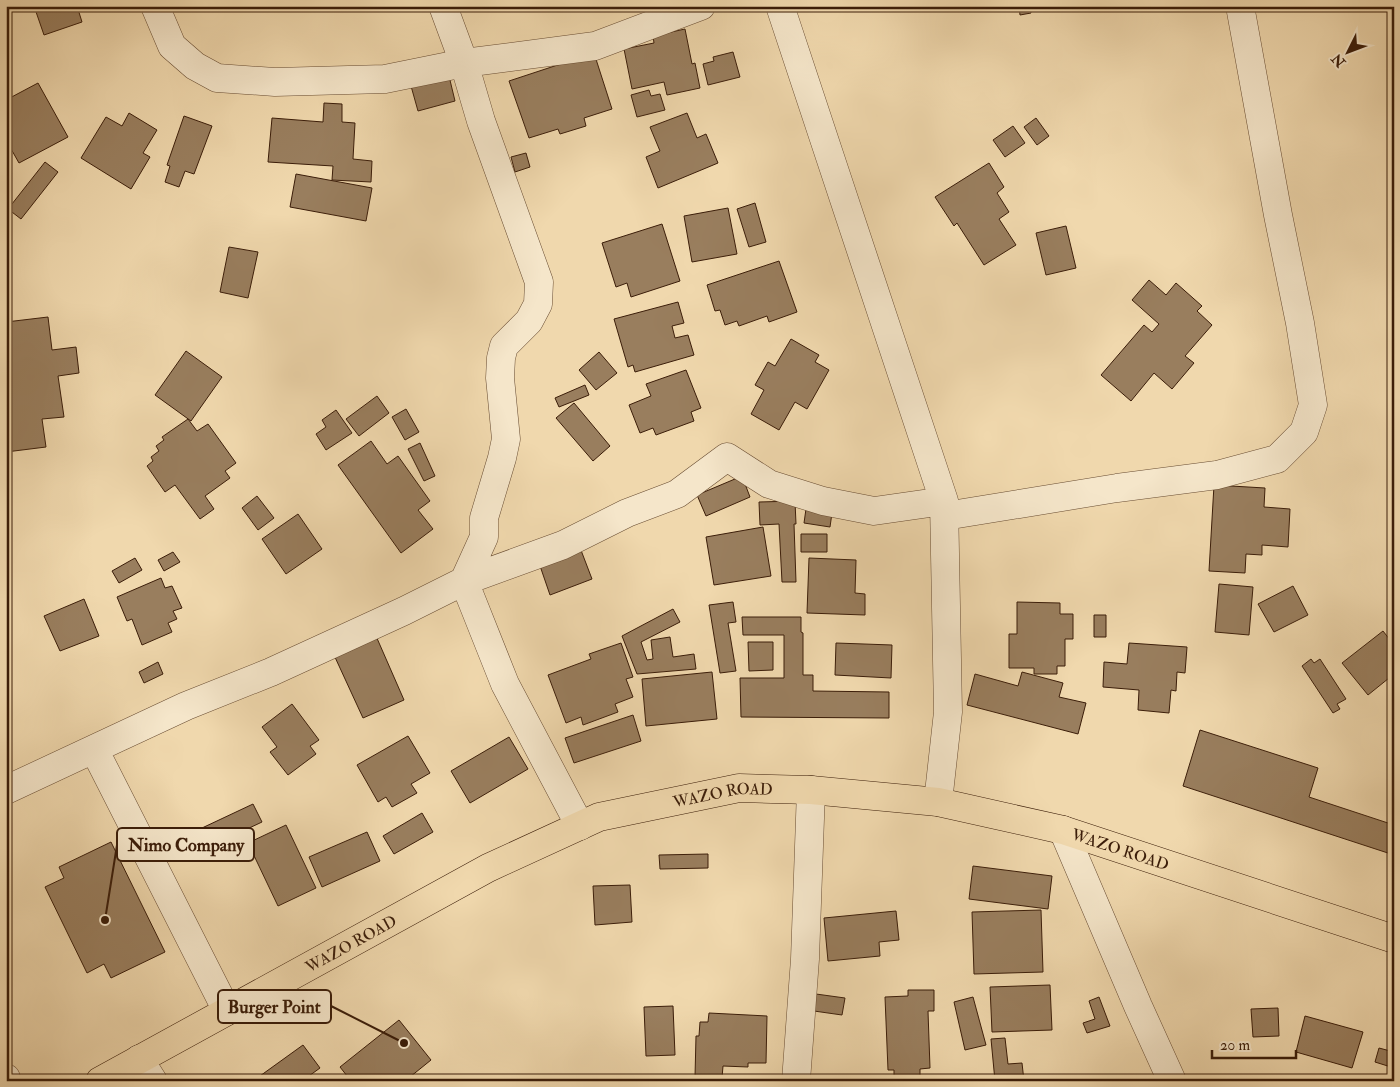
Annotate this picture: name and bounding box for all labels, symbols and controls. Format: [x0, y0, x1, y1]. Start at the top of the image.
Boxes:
north arrow [1322, 28, 1372, 78]
text: N [1328, 50, 1350, 71]
street label: WAZO ROAD [670, 779, 773, 813]
street label: WAZO ROAD [1068, 824, 1171, 875]
callout: Nimo Company [117, 828, 254, 861]
text: Nimo Company [127, 834, 245, 857]
street label: WAZO ROAD [301, 911, 400, 978]
callout: Burger Point [218, 990, 331, 1023]
text: Burger Point [227, 996, 321, 1019]
scale bar [1212, 1027, 1296, 1059]
text: 20 m [1220, 1036, 1250, 1055]

